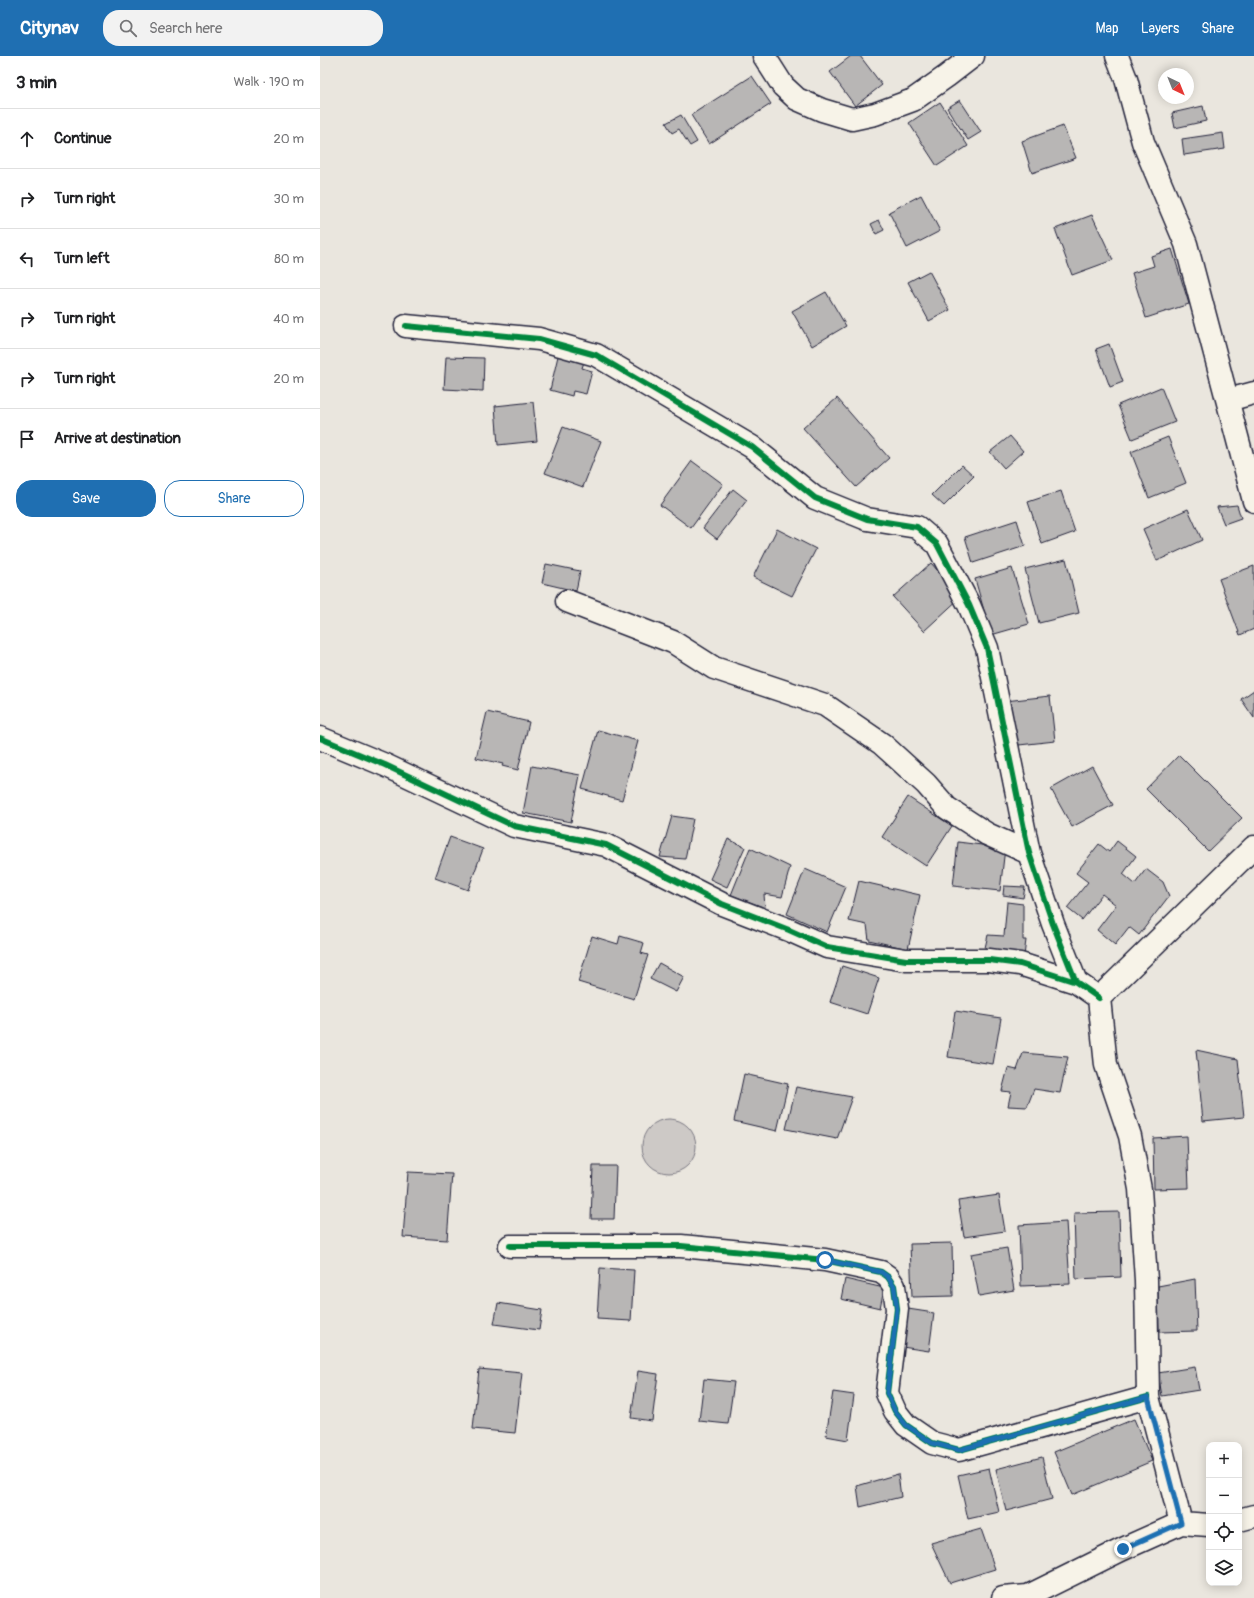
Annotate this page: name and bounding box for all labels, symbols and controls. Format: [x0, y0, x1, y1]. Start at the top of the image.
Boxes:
search box [103, 10, 383, 46]
text: Citynav [20, 16, 79, 40]
icon: search [117, 17, 139, 39]
text: Search here [149, 19, 222, 38]
text: Map [1096, 20, 1119, 37]
text: Layers [1141, 20, 1179, 37]
text: Share [1201, 20, 1234, 37]
north arrow [1158, 68, 1194, 104]
text: 3 min [16, 72, 57, 93]
text: Walk · 190 m [233, 74, 304, 90]
icon: ahead [16, 128, 38, 150]
text: Continue [54, 129, 112, 148]
text: 20 m [273, 131, 304, 147]
icon: right [16, 188, 38, 210]
text: Turn right [54, 189, 115, 208]
text: 30 m [274, 191, 304, 207]
icon: left [16, 248, 38, 270]
text: Turn left [54, 249, 110, 268]
text: 80 m [274, 251, 304, 267]
icon: right [16, 308, 38, 330]
text: Turn right [54, 309, 115, 328]
text: 40 m [273, 311, 304, 327]
icon: right [16, 368, 38, 390]
text: Turn right [54, 369, 115, 388]
text: 20 m [273, 371, 304, 387]
icon: arrive [16, 428, 38, 450]
text: Arrive at destination [54, 429, 181, 448]
button: Save [16, 480, 156, 517]
button: Share [164, 480, 304, 517]
route start [816, 1251, 834, 1269]
map controls [1206, 1442, 1242, 1586]
button: + [1206, 1442, 1242, 1478]
button: − [1206, 1478, 1242, 1514]
button: locate [1206, 1514, 1242, 1550]
route end [1114, 1540, 1132, 1558]
button: layers [1206, 1550, 1242, 1586]

